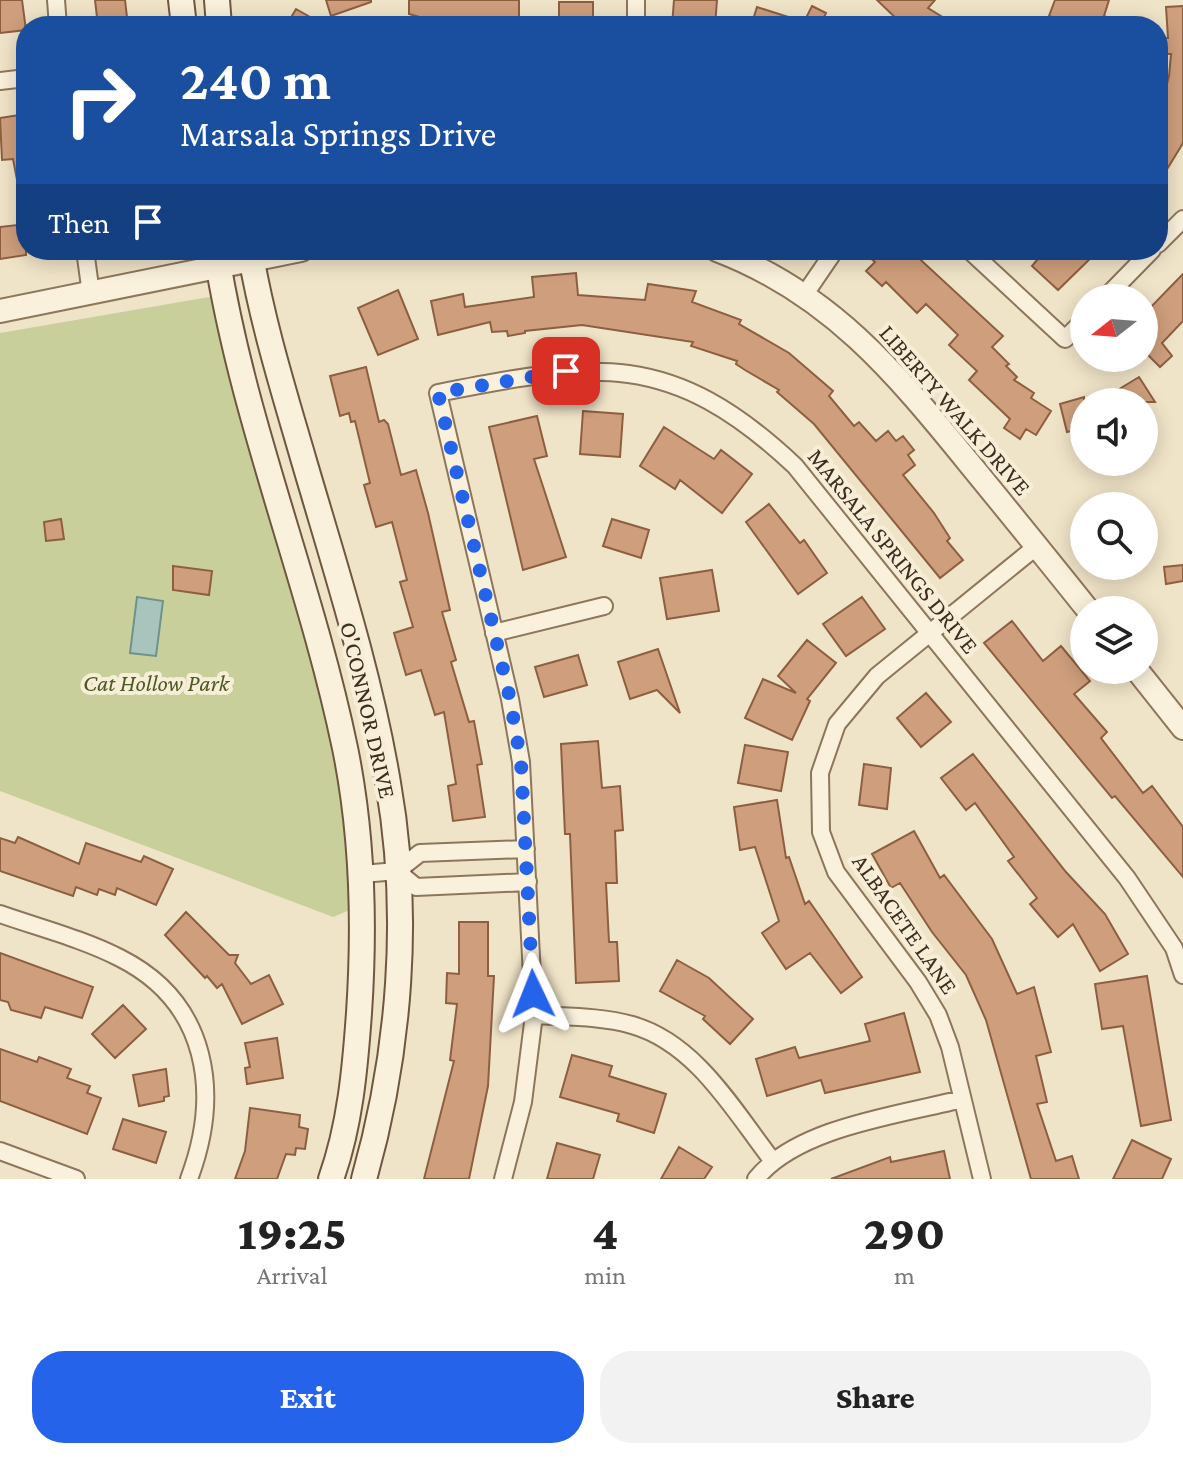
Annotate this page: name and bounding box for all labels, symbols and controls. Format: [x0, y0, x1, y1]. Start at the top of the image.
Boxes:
icon: right [48, 48, 152, 152]
text: 240 m [180, 49, 331, 111]
text: Marsala Springs Drive [180, 114, 496, 154]
icon: arrive [126, 200, 170, 244]
text: Then [48, 206, 110, 239]
north arrow [1070, 284, 1158, 372]
map controls [1070, 284, 1158, 684]
street label: LIBERTY WALK DRIVE [874, 319, 1037, 500]
pin [532, 337, 600, 405]
icon: arrive [544, 349, 588, 393]
button: sound [1070, 388, 1158, 476]
street label: MARSALA SPRINGS DRIVE [803, 443, 984, 658]
button: search [1070, 492, 1158, 580]
button: layers [1070, 596, 1158, 684]
street label: O'CONNOR DRIVE [335, 619, 402, 801]
park label: Cat Hollow Park [83, 669, 231, 696]
street label: ALBACETE LANE [847, 849, 964, 999]
position arrow [491, 952, 575, 1036]
text: 19:25 [238, 1206, 347, 1259]
text: 4 [592, 1206, 618, 1259]
text: 290 [864, 1206, 945, 1259]
text: Arrival [257, 1261, 328, 1290]
text: min [584, 1261, 626, 1290]
text: m [894, 1261, 915, 1290]
button: Exit [32, 1351, 584, 1443]
button: Share [600, 1351, 1151, 1443]

